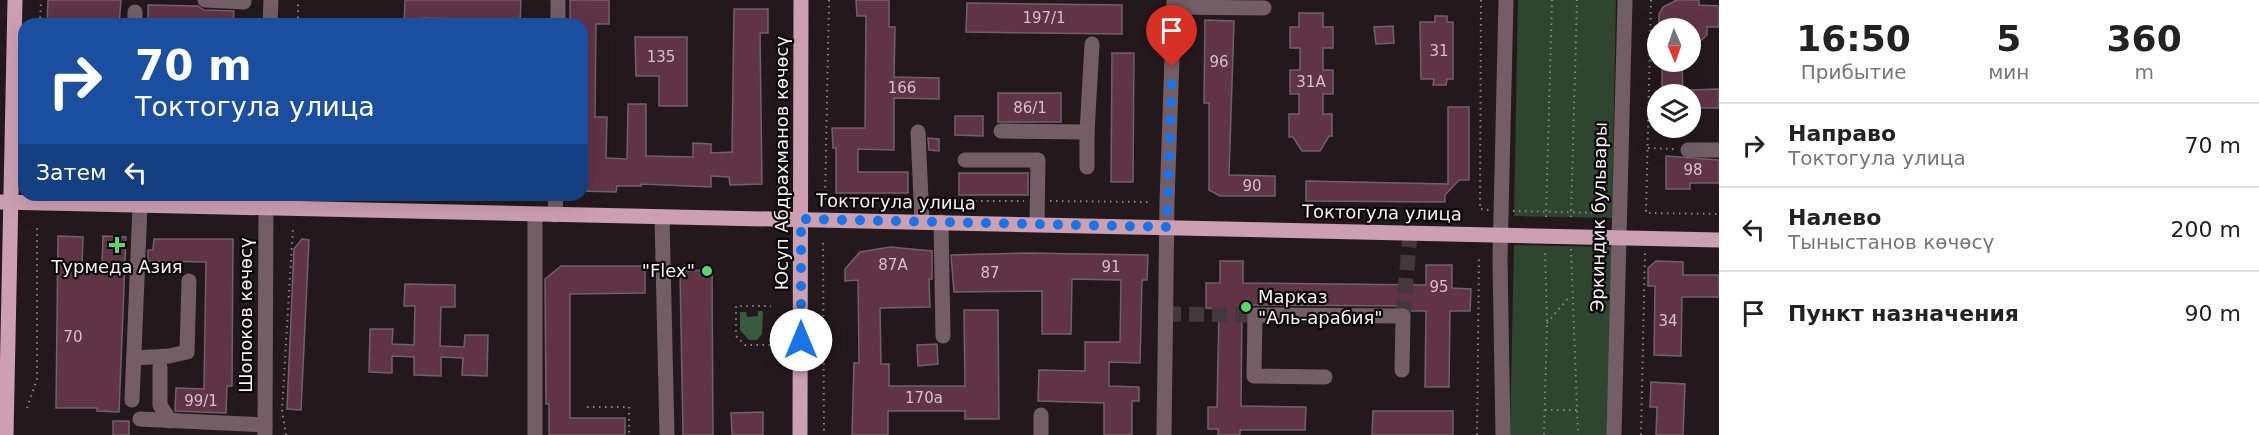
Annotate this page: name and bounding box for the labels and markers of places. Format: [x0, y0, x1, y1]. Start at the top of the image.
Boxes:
pin [1146, 5, 1197, 67]
marker: Турмеда Азия [108, 236, 126, 254]
place label: Турмеда Азия [50, 256, 183, 277]
place label: "Flex" [642, 260, 695, 281]
marker: "Flex" [700, 264, 714, 278]
place label: Марказ "Аль-арабия" [1258, 286, 1383, 328]
marker: Марказ "Аль-арабия" [1239, 300, 1253, 314]

